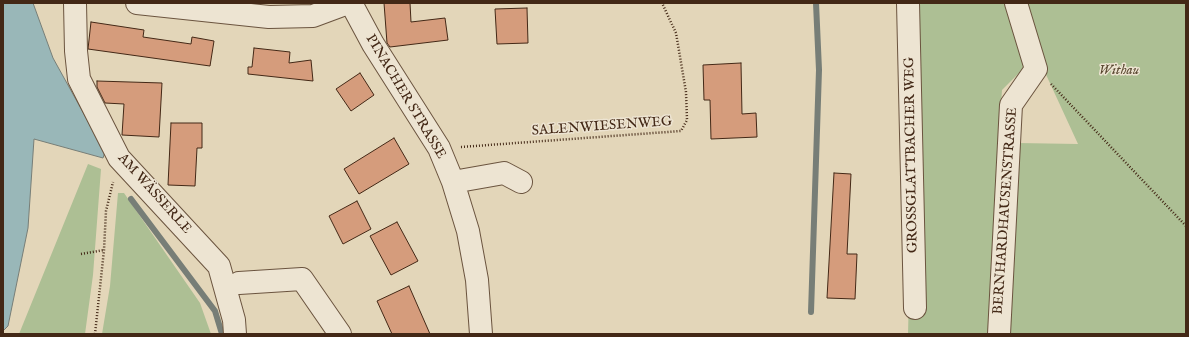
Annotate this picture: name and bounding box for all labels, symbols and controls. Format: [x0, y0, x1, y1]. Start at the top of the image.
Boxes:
street label: PINACHER STRASSE [361, 32, 449, 162]
street label: GROSSGLATTBACHER WEG [902, 57, 922, 253]
park label: Withau [1099, 63, 1139, 79]
street label: BERNHARDHAUSENSTRASSE [990, 107, 1022, 315]
street label: SALENWIESENWEG [531, 114, 673, 140]
street label: AM WÄSSERLE [114, 150, 194, 238]

